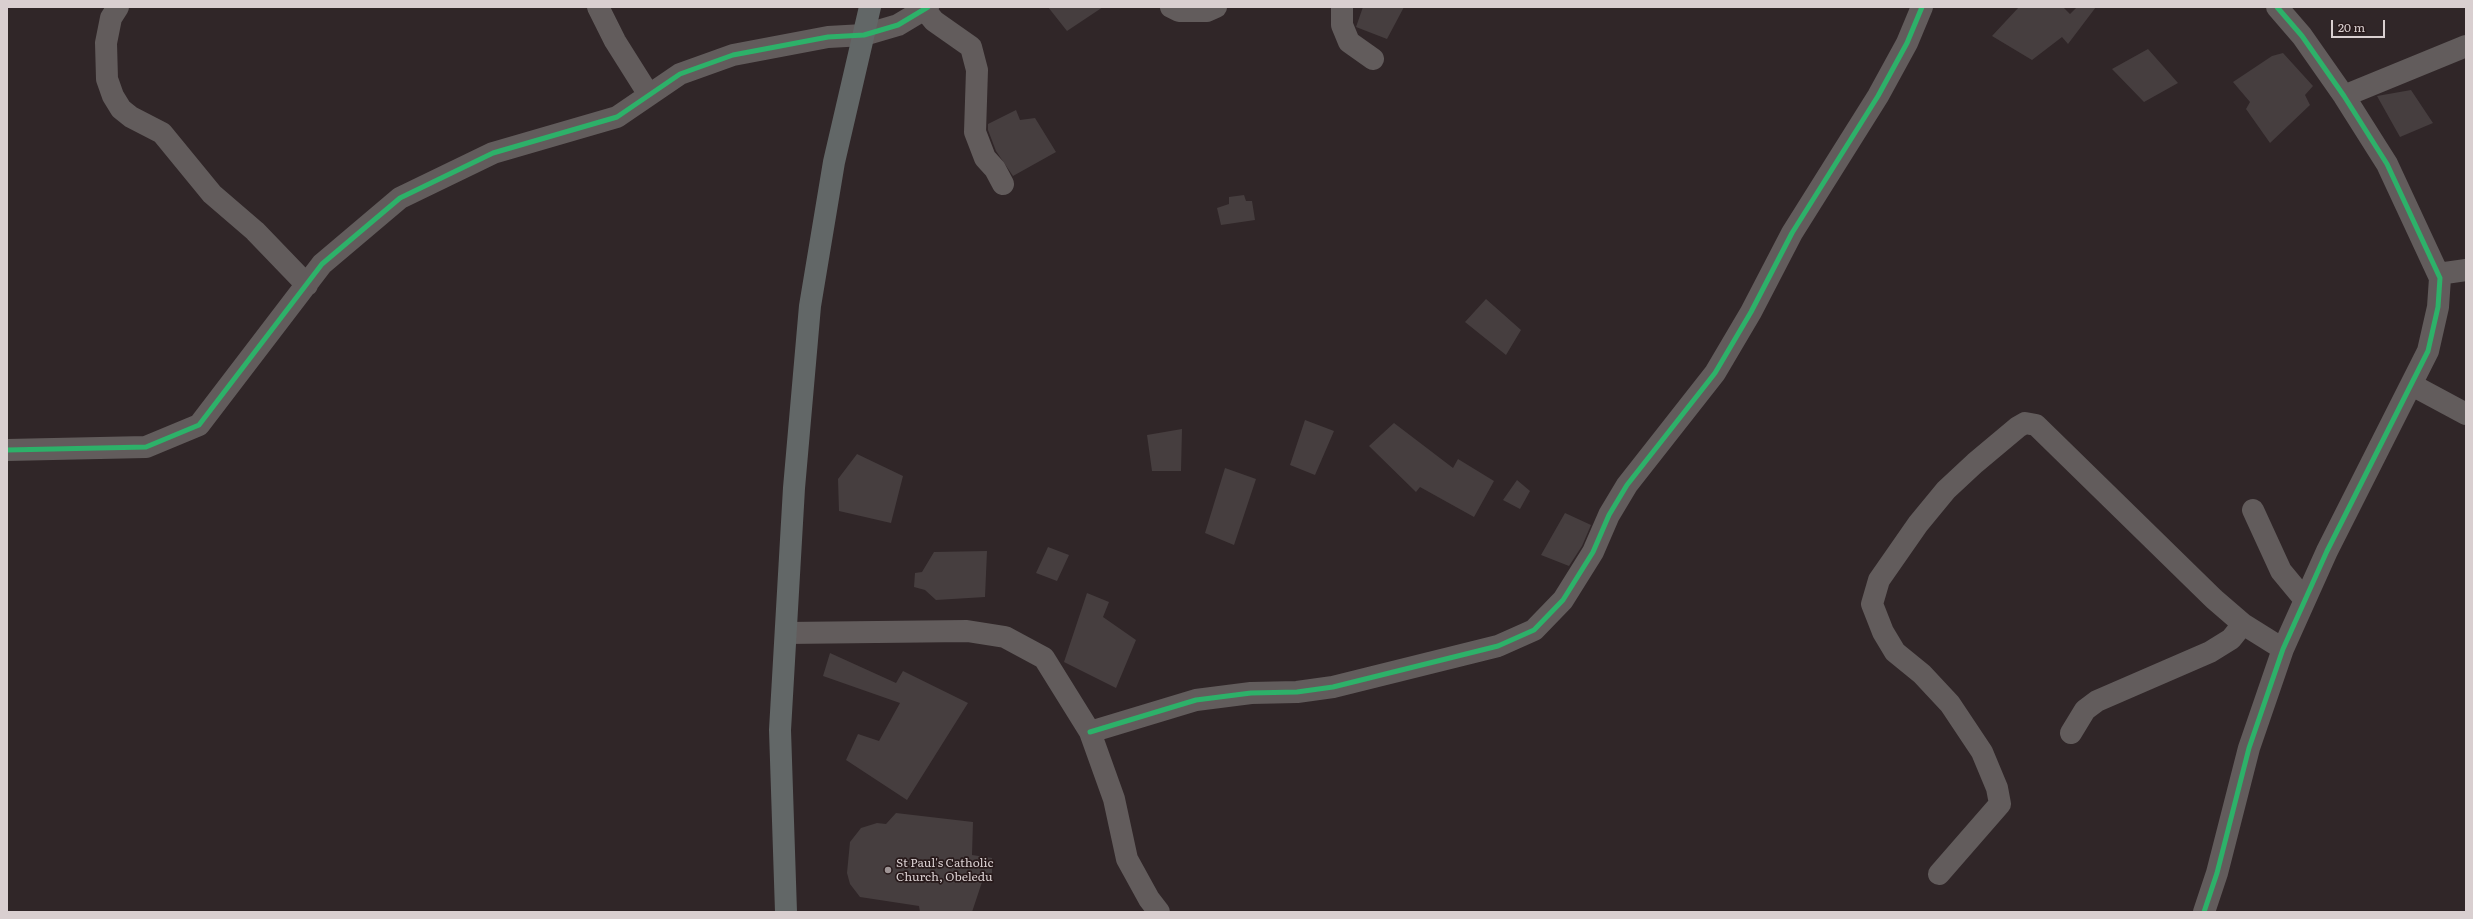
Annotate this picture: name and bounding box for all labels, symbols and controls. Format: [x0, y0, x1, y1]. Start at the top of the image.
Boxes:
scale bar [2333, 12, 2387, 38]
text: 20 m [2338, 18, 2365, 36]
place label: St Paul's Catholic Church, Obeledu [896, 856, 994, 884]
marker: St Paul's Catholic Church, Obeledu [883, 865, 893, 875]

